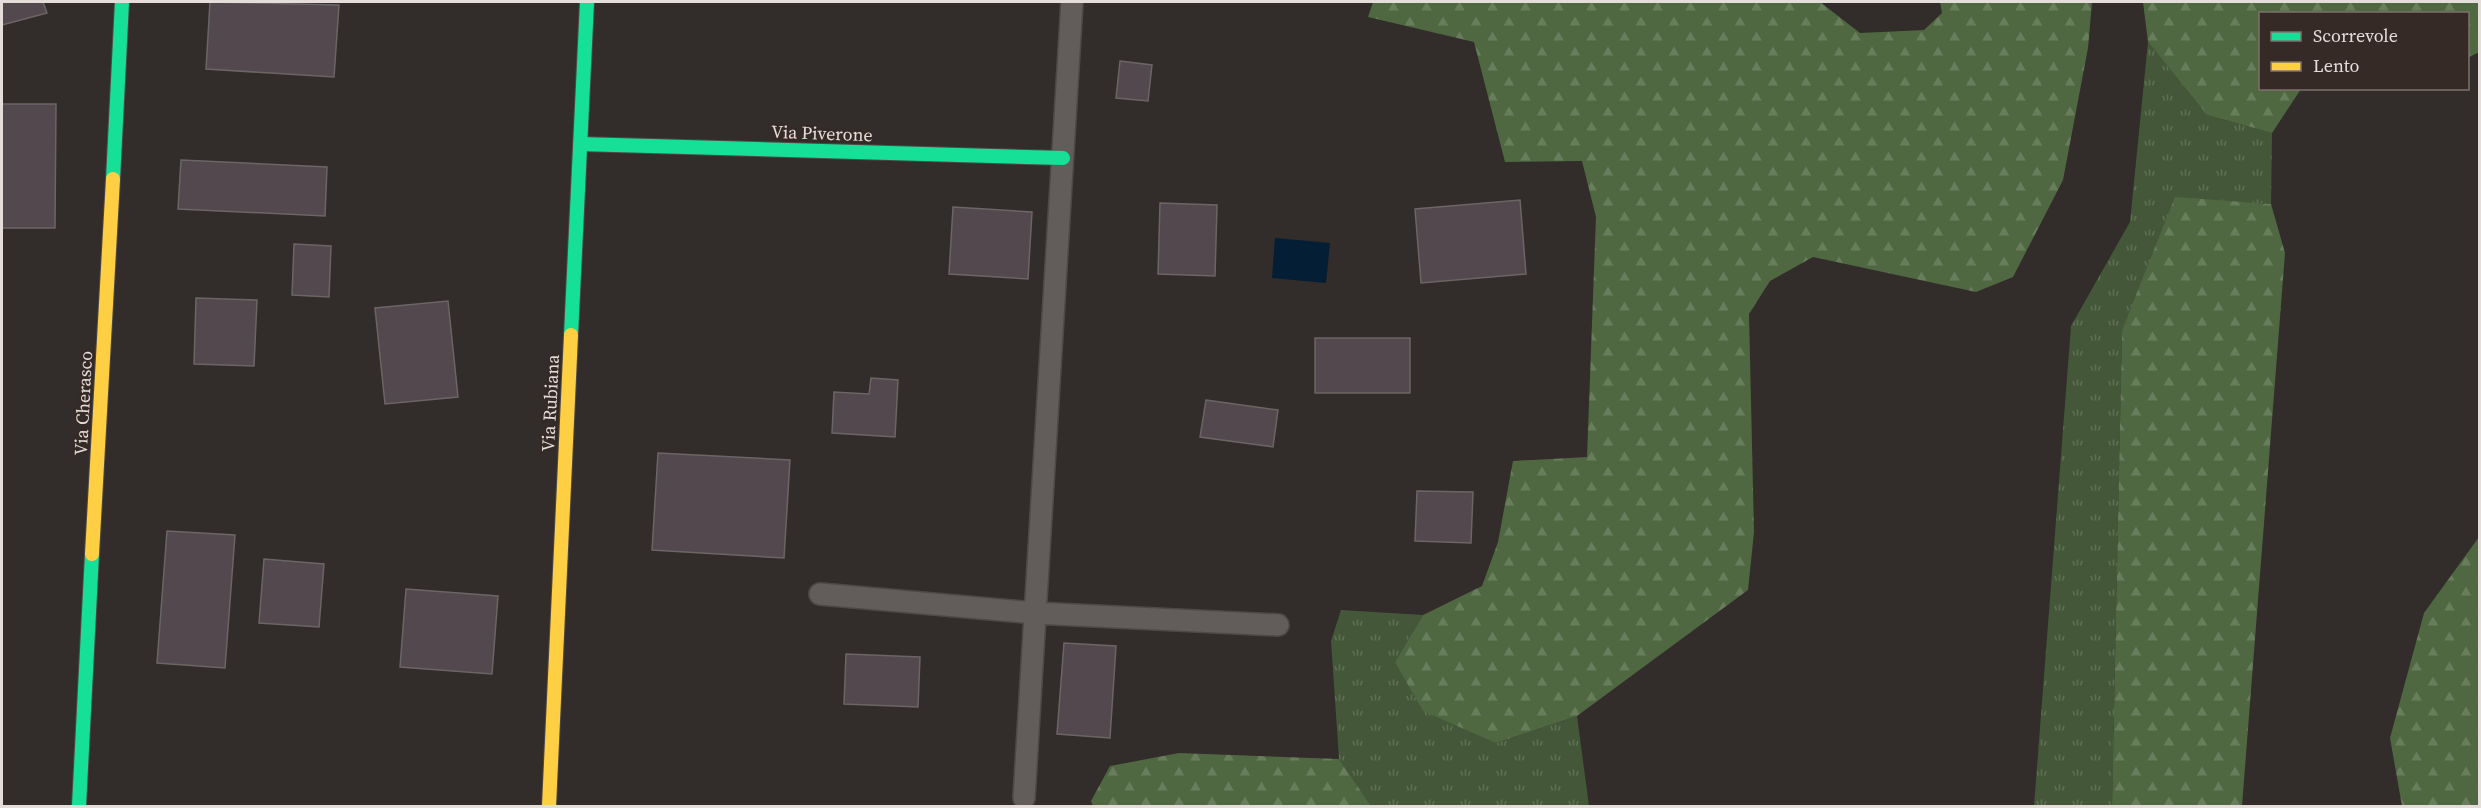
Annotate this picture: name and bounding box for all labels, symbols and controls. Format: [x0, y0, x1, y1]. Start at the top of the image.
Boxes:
legend [2259, 12, 2469, 90]
text: Scorrevole [2313, 23, 2398, 48]
text: Lento [2313, 53, 2360, 78]
street label: Via Piverone [771, 119, 873, 147]
street label: Via Cherasco [68, 350, 98, 456]
street label: Via Rubiana [535, 353, 565, 452]

